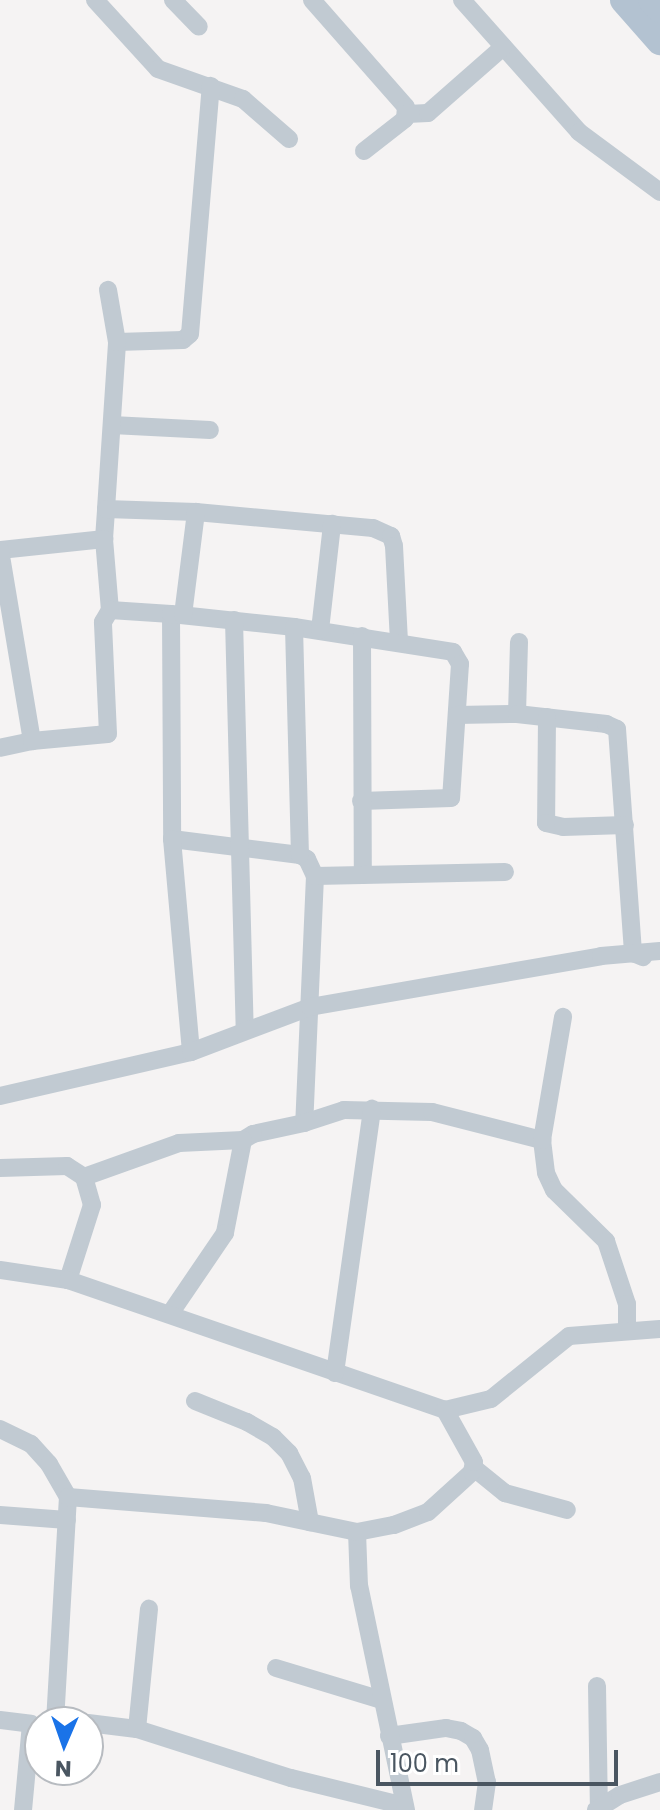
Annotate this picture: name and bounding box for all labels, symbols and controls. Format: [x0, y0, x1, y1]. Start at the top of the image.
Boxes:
north arrow [24, 1706, 104, 1786]
scale bar [380, 1734, 622, 1784]
text: 100 m [390, 1747, 459, 1780]
text: N [54, 1753, 72, 1784]

